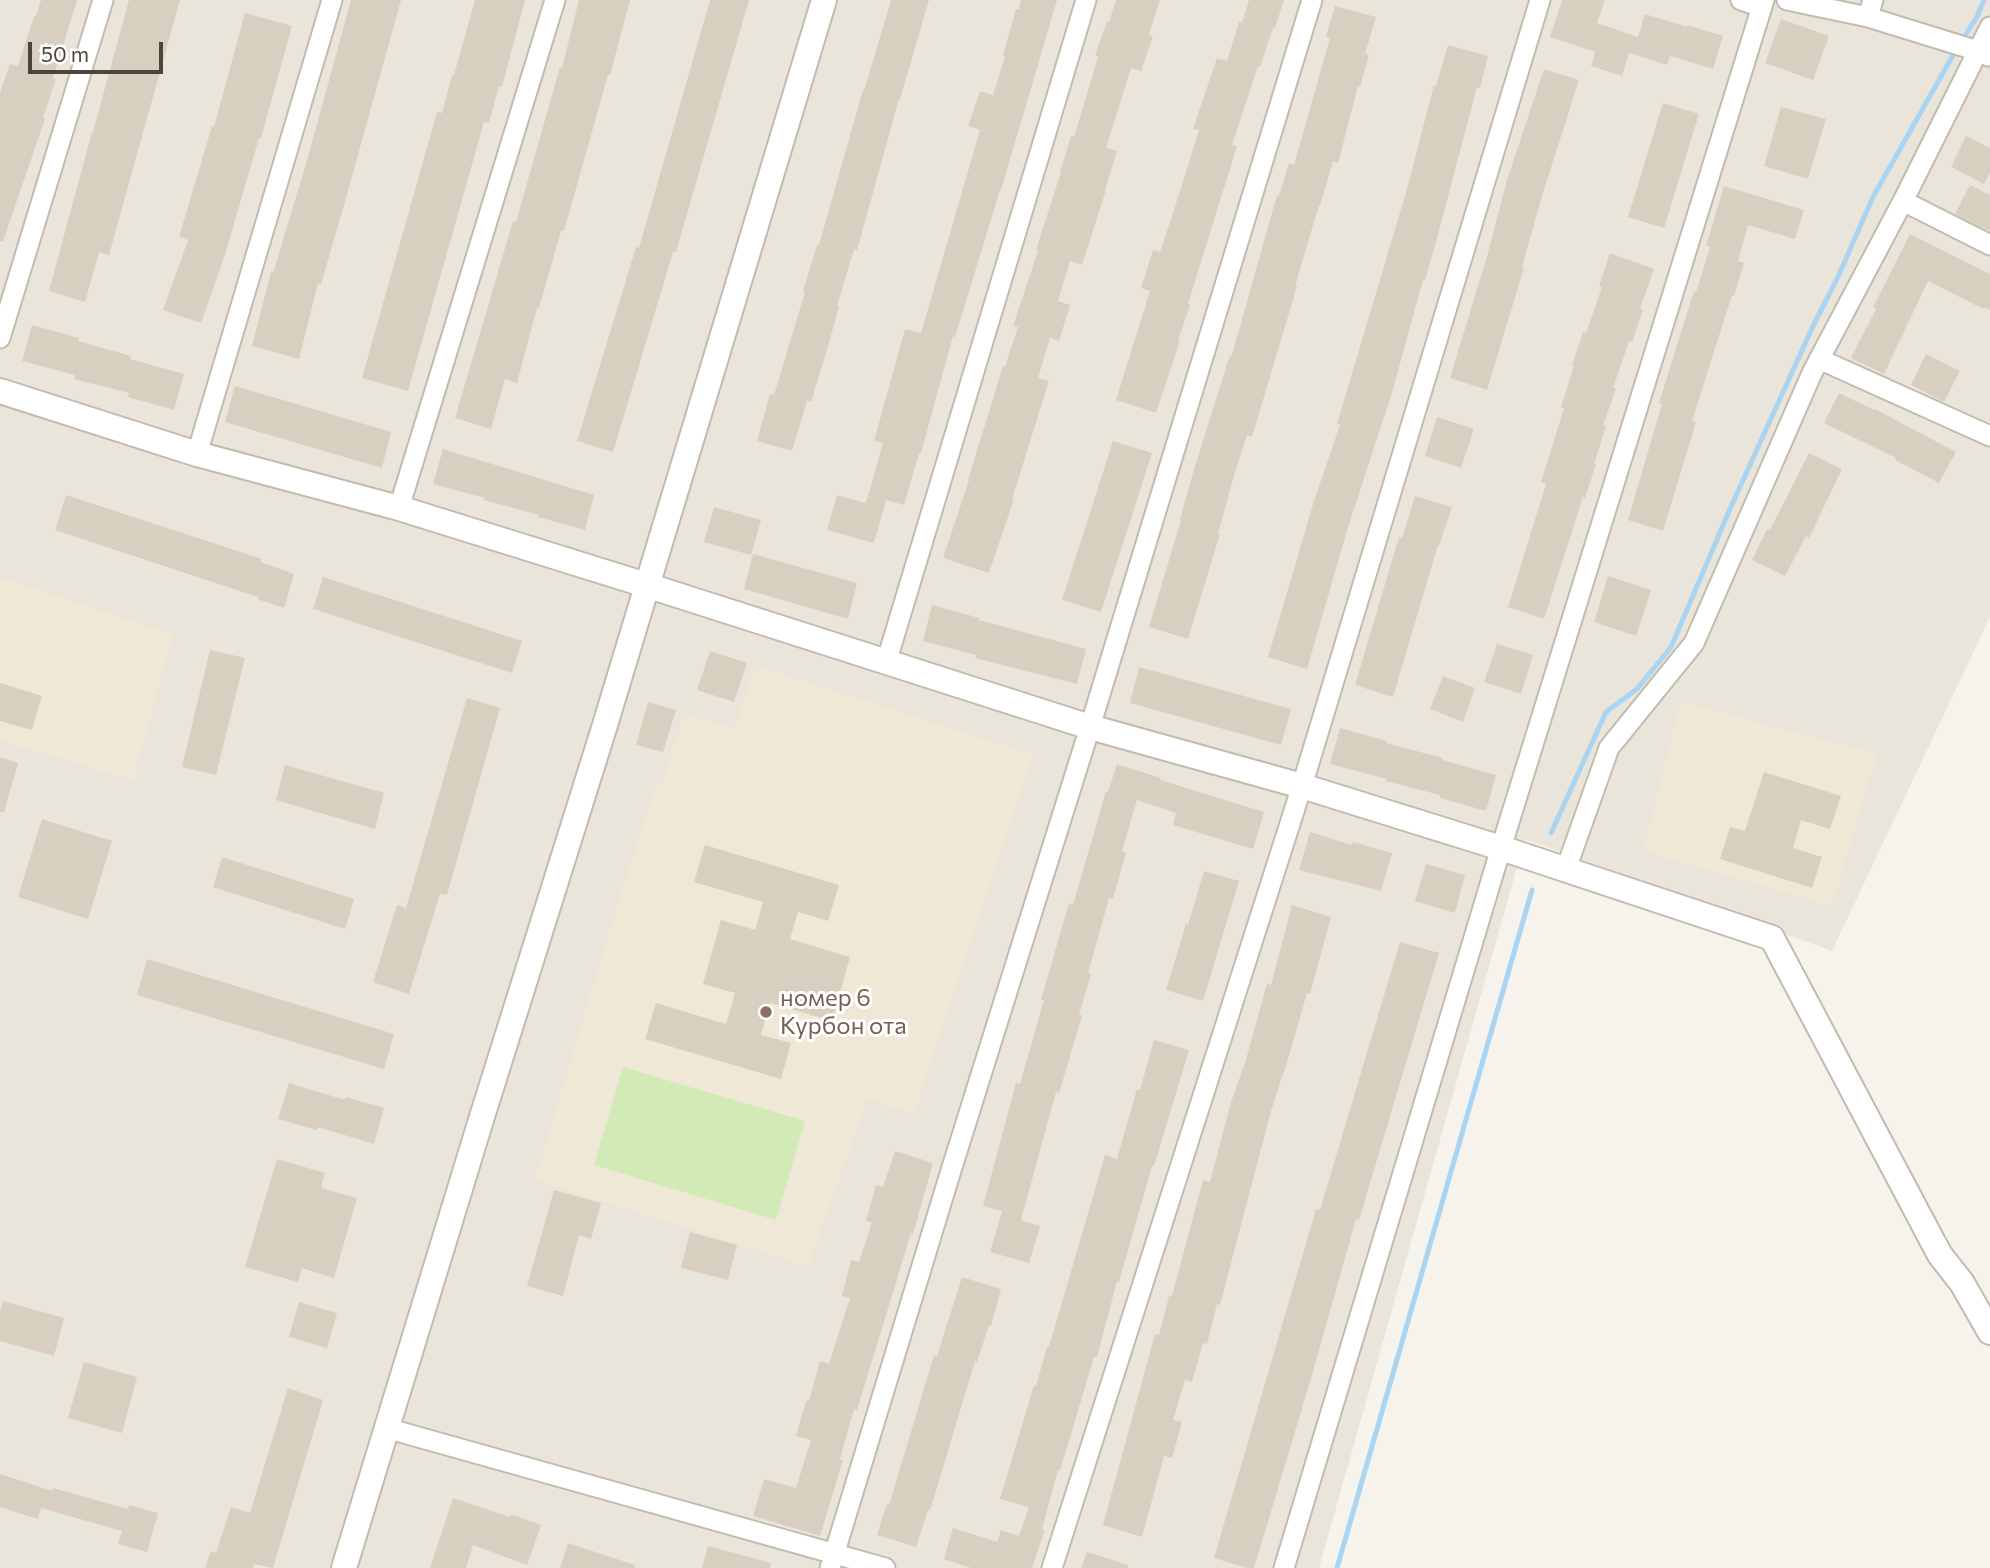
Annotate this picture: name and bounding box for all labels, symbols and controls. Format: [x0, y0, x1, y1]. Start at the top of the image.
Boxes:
scale bar [32, 28, 166, 72]
text: 50 m [41, 41, 89, 66]
place label: номер 6 Курбон ота [780, 984, 907, 1040]
marker: номер 6 Курбон ота [758, 1004, 774, 1020]

